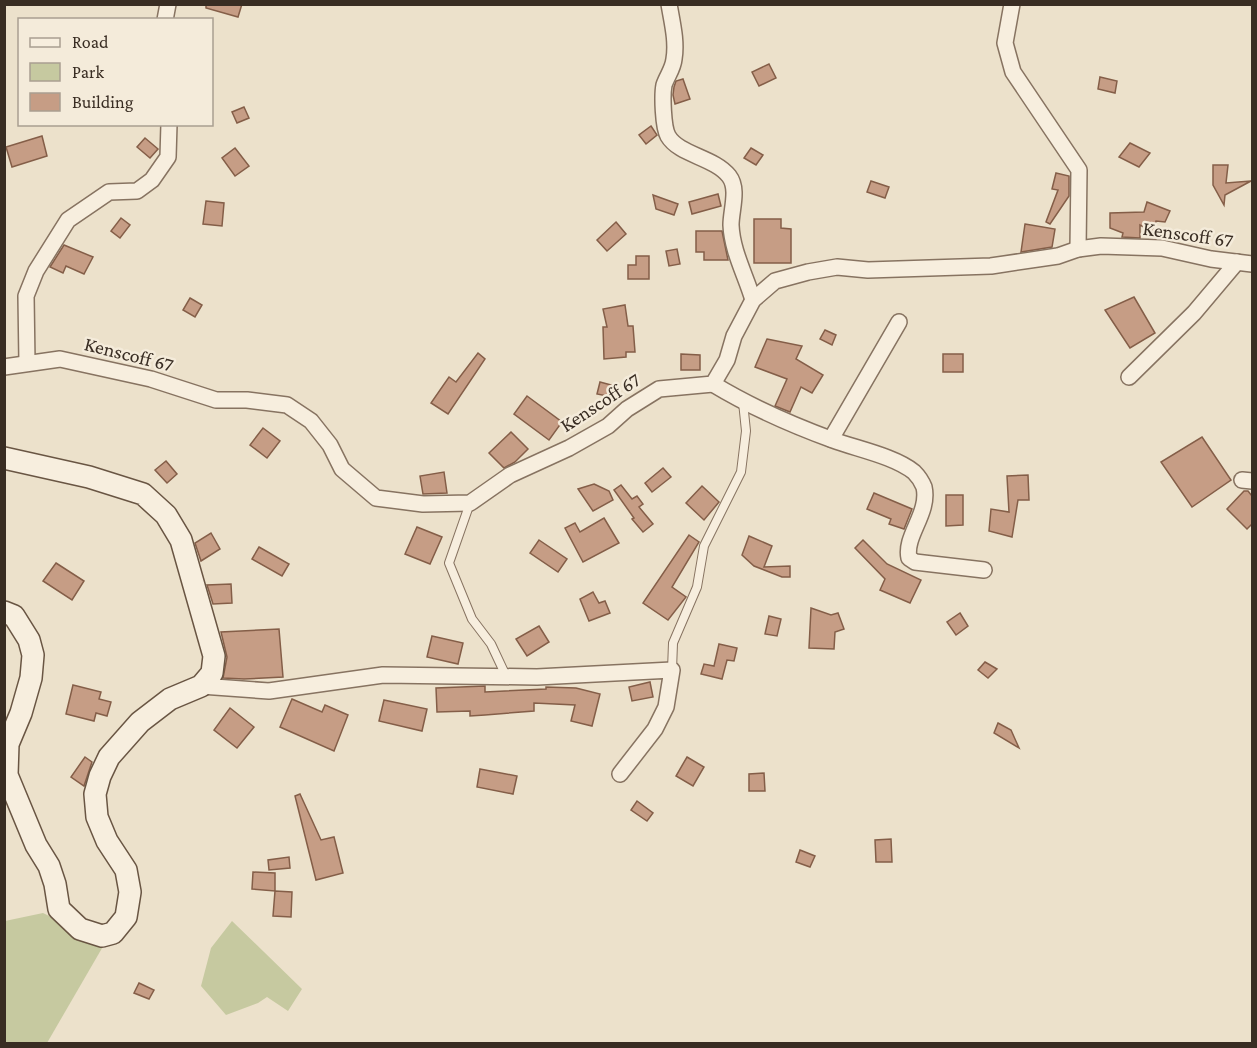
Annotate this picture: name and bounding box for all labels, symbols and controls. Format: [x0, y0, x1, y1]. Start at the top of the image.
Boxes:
legend [18, 18, 213, 126]
text: Road [72, 32, 109, 52]
text: Park [72, 62, 104, 82]
text: Building [72, 92, 134, 112]
street label: Kenscoff 67 [1141, 217, 1235, 251]
street label: Kenscoff 67 [82, 332, 176, 376]
street label: Kenscoff 67 [556, 368, 644, 436]

